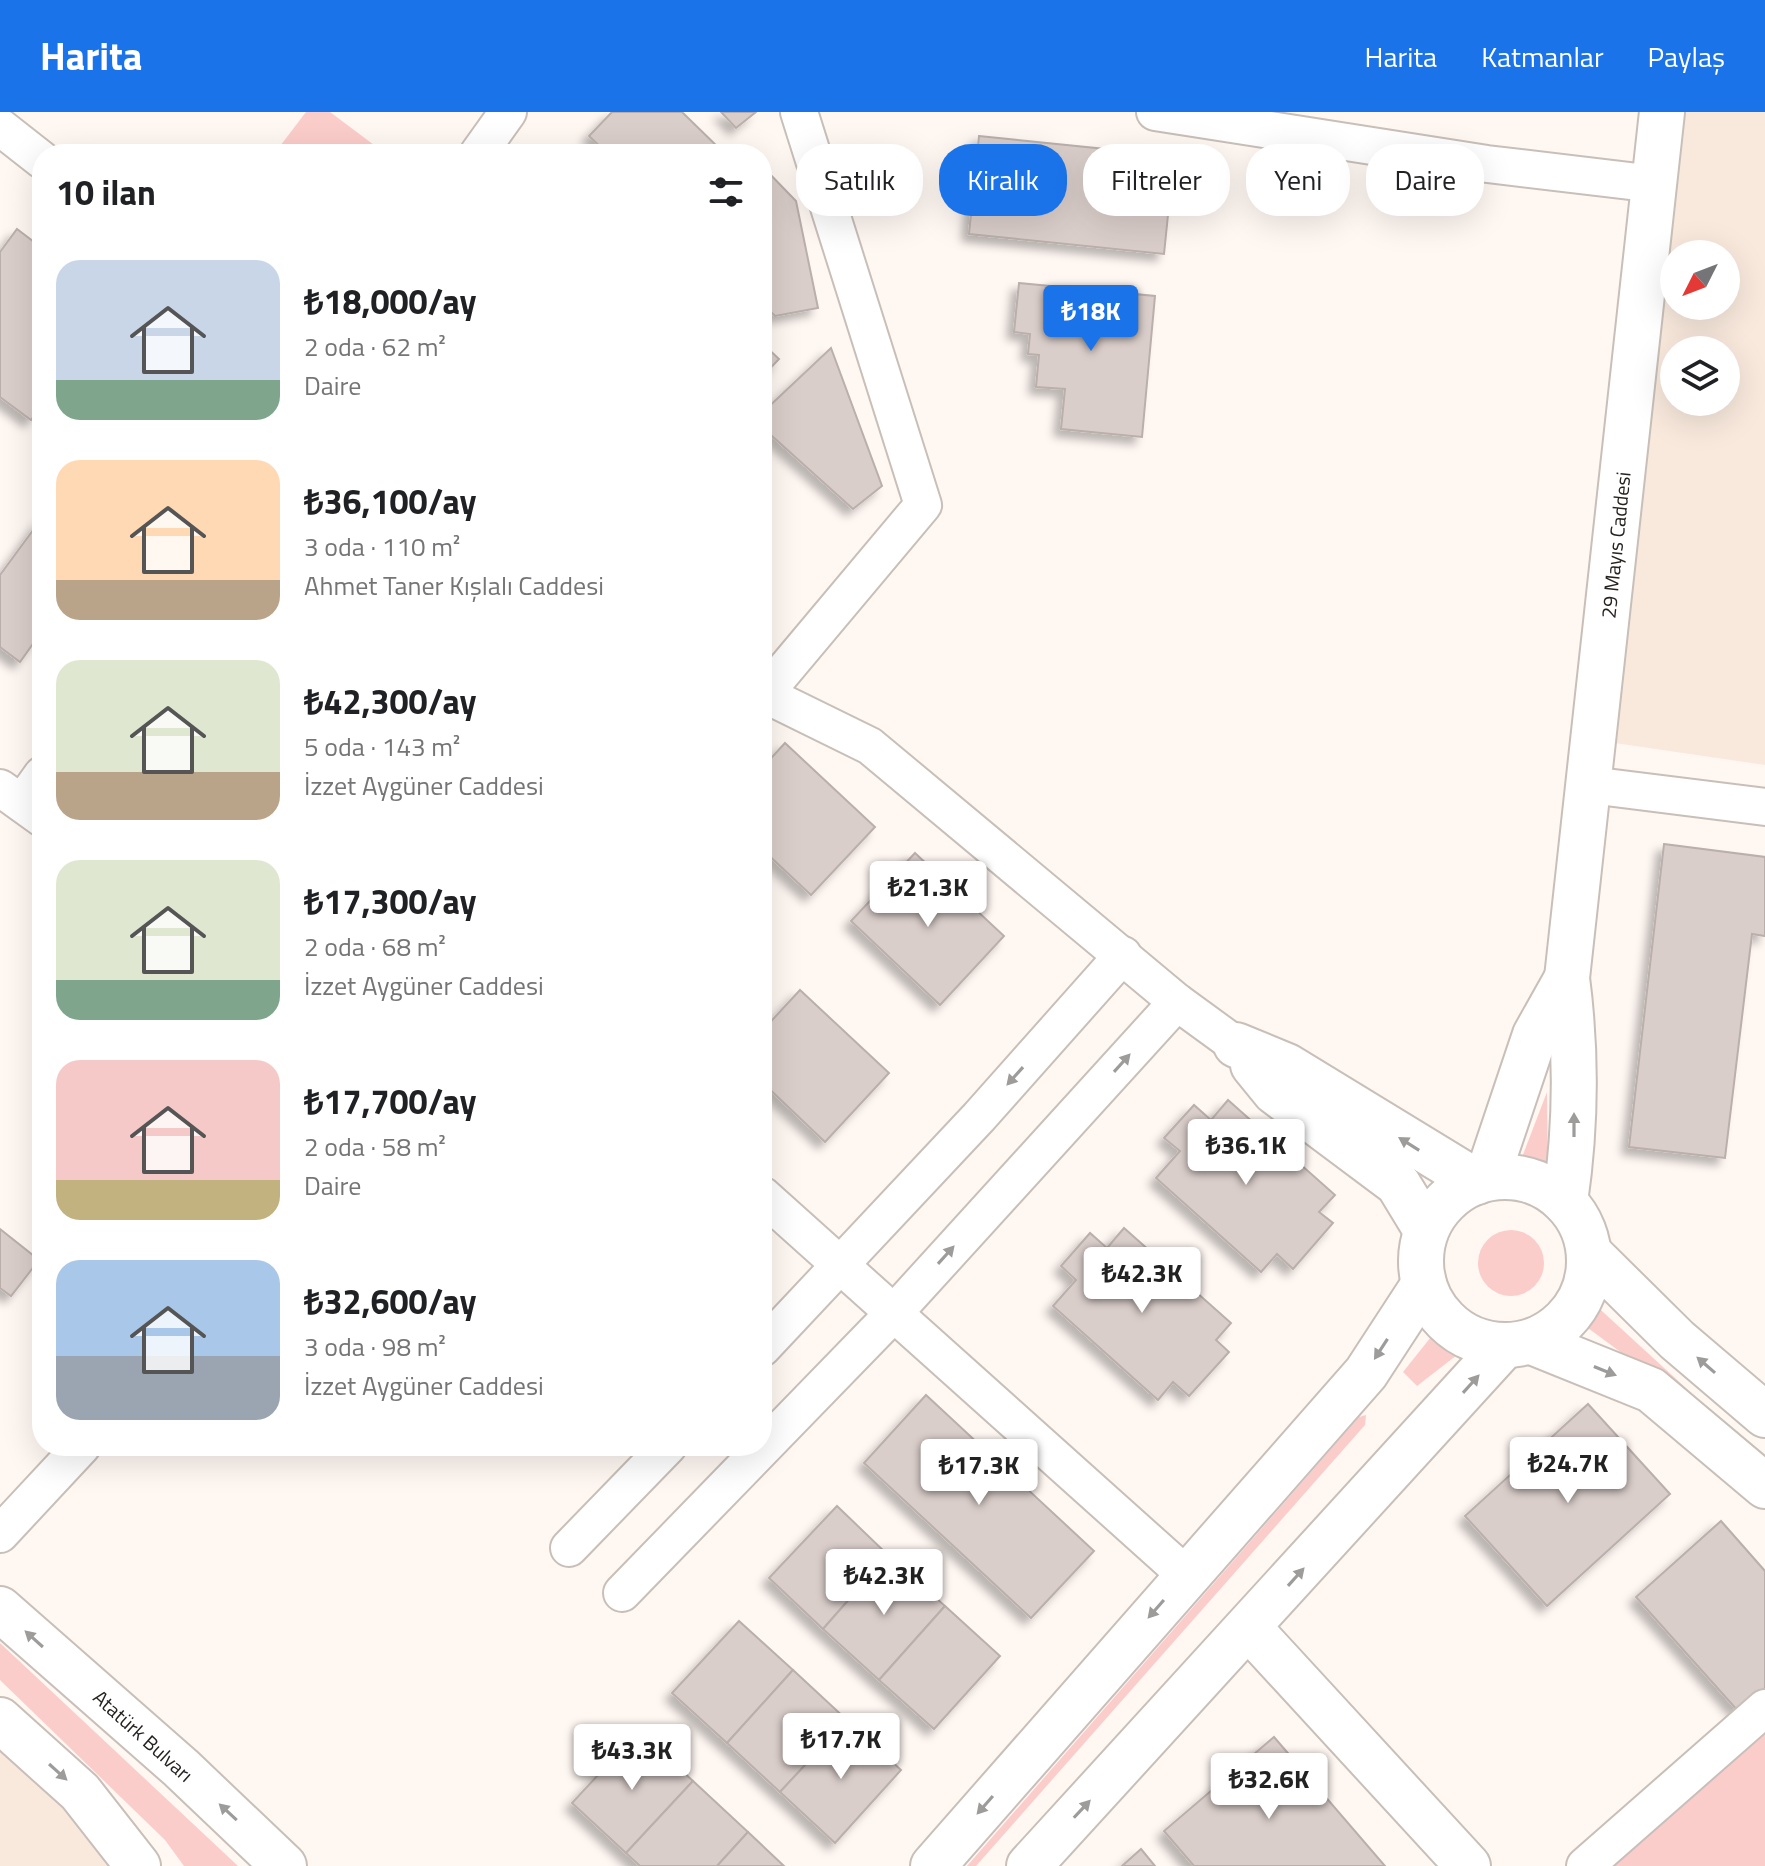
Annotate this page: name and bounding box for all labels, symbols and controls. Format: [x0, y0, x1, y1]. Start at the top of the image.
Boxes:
text: Harita [40, 27, 142, 85]
text: Harita [1365, 35, 1437, 78]
text: Katmanlar [1481, 35, 1604, 78]
text: Paylaş [1648, 35, 1725, 78]
chip: Satılık [796, 144, 923, 216]
chip: Kiralık [939, 144, 1067, 216]
chip: Filtreler [1083, 144, 1230, 216]
chip: Yeni [1246, 144, 1350, 216]
chip: Daire [1366, 144, 1484, 216]
text: 10 ilan [56, 166, 156, 218]
icon: filters [704, 170, 748, 214]
north arrow [1660, 240, 1740, 320]
map controls [1660, 240, 1740, 416]
text: ₺18,000/ay [304, 275, 477, 327]
pin: ₺18K [1044, 285, 1138, 353]
text: ₺18K [1061, 291, 1121, 330]
icon: home [120, 292, 216, 388]
text: 2 oda · 62 m² [304, 327, 446, 366]
button: layers [1660, 336, 1740, 416]
text: Daire [304, 366, 361, 405]
street label: 29 Mayıs Caddesi [1592, 470, 1639, 620]
text: ₺36,100/ay [304, 475, 477, 527]
icon: home [120, 492, 216, 588]
text: 3 oda · 110 m² [304, 527, 460, 566]
text: Ahmet Taner Kışlalı Caddesi [304, 566, 604, 605]
text: ₺42,300/ay [304, 675, 477, 727]
icon: home [120, 692, 216, 788]
text: 5 oda · 143 m² [304, 727, 460, 766]
text: İzzet Aygüner Caddesi [304, 766, 544, 805]
pin: ₺21.3K [863, 861, 993, 929]
text: ₺21.3K [888, 867, 968, 906]
text: ₺17,300/ay [304, 875, 477, 927]
icon: home [120, 892, 216, 988]
text: 2 oda · 68 m² [304, 927, 446, 966]
text: İzzet Aygüner Caddesi [304, 966, 544, 1005]
one-way arrow [1112, 1054, 1130, 1073]
one-way arrow [1007, 1066, 1024, 1086]
text: ₺17,700/ay [304, 1075, 477, 1127]
icon: home [120, 1092, 216, 1188]
one-way arrow [1568, 1112, 1580, 1137]
pin: ₺36.1K [1181, 1119, 1311, 1187]
text: ₺36.1K [1206, 1125, 1286, 1164]
text: 2 oda · 58 m² [304, 1127, 446, 1166]
one-way arrow [1398, 1137, 1420, 1151]
text: Daire [304, 1166, 361, 1205]
one-way arrow [937, 1246, 955, 1265]
pin: ₺42.3K [1077, 1247, 1207, 1315]
text: ₺42.3K [1102, 1253, 1182, 1292]
text: ₺32,600/ay [304, 1275, 477, 1327]
icon: home [120, 1292, 216, 1388]
text: 3 oda · 98 m² [304, 1327, 446, 1366]
one-way arrow [1374, 1339, 1389, 1360]
one-way arrow [1696, 1357, 1716, 1374]
one-way arrow [1593, 1365, 1617, 1378]
text: İzzet Aygüner Caddesi [304, 1366, 544, 1405]
one-way arrow [1461, 1374, 1479, 1393]
pin: ₺24.7K [1503, 1437, 1633, 1505]
pin: ₺17.3K [914, 1439, 1044, 1507]
text: ₺24.7K [1528, 1443, 1608, 1482]
text: ₺17.3K [939, 1445, 1019, 1484]
pin: ₺42.3K [819, 1549, 949, 1617]
text: ₺42.3K [844, 1555, 924, 1594]
one-way arrow [1287, 1567, 1305, 1586]
one-way arrow [1148, 1599, 1165, 1619]
one-way arrow [24, 1630, 43, 1648]
street label: Atatürk Bulvarı [86, 1682, 200, 1789]
pin: ₺17.7K [776, 1713, 906, 1781]
text: ₺17.7K [801, 1719, 881, 1758]
pin: ₺43.3K [567, 1724, 697, 1792]
text: ₺43.3K [592, 1730, 672, 1769]
pin: ₺32.6K [1204, 1753, 1334, 1821]
text: ₺32.6K [1229, 1759, 1309, 1798]
one-way arrow [48, 1762, 67, 1780]
one-way arrow [977, 1796, 995, 1815]
one-way arrow [1073, 1800, 1091, 1819]
one-way arrow [218, 1803, 237, 1821]

